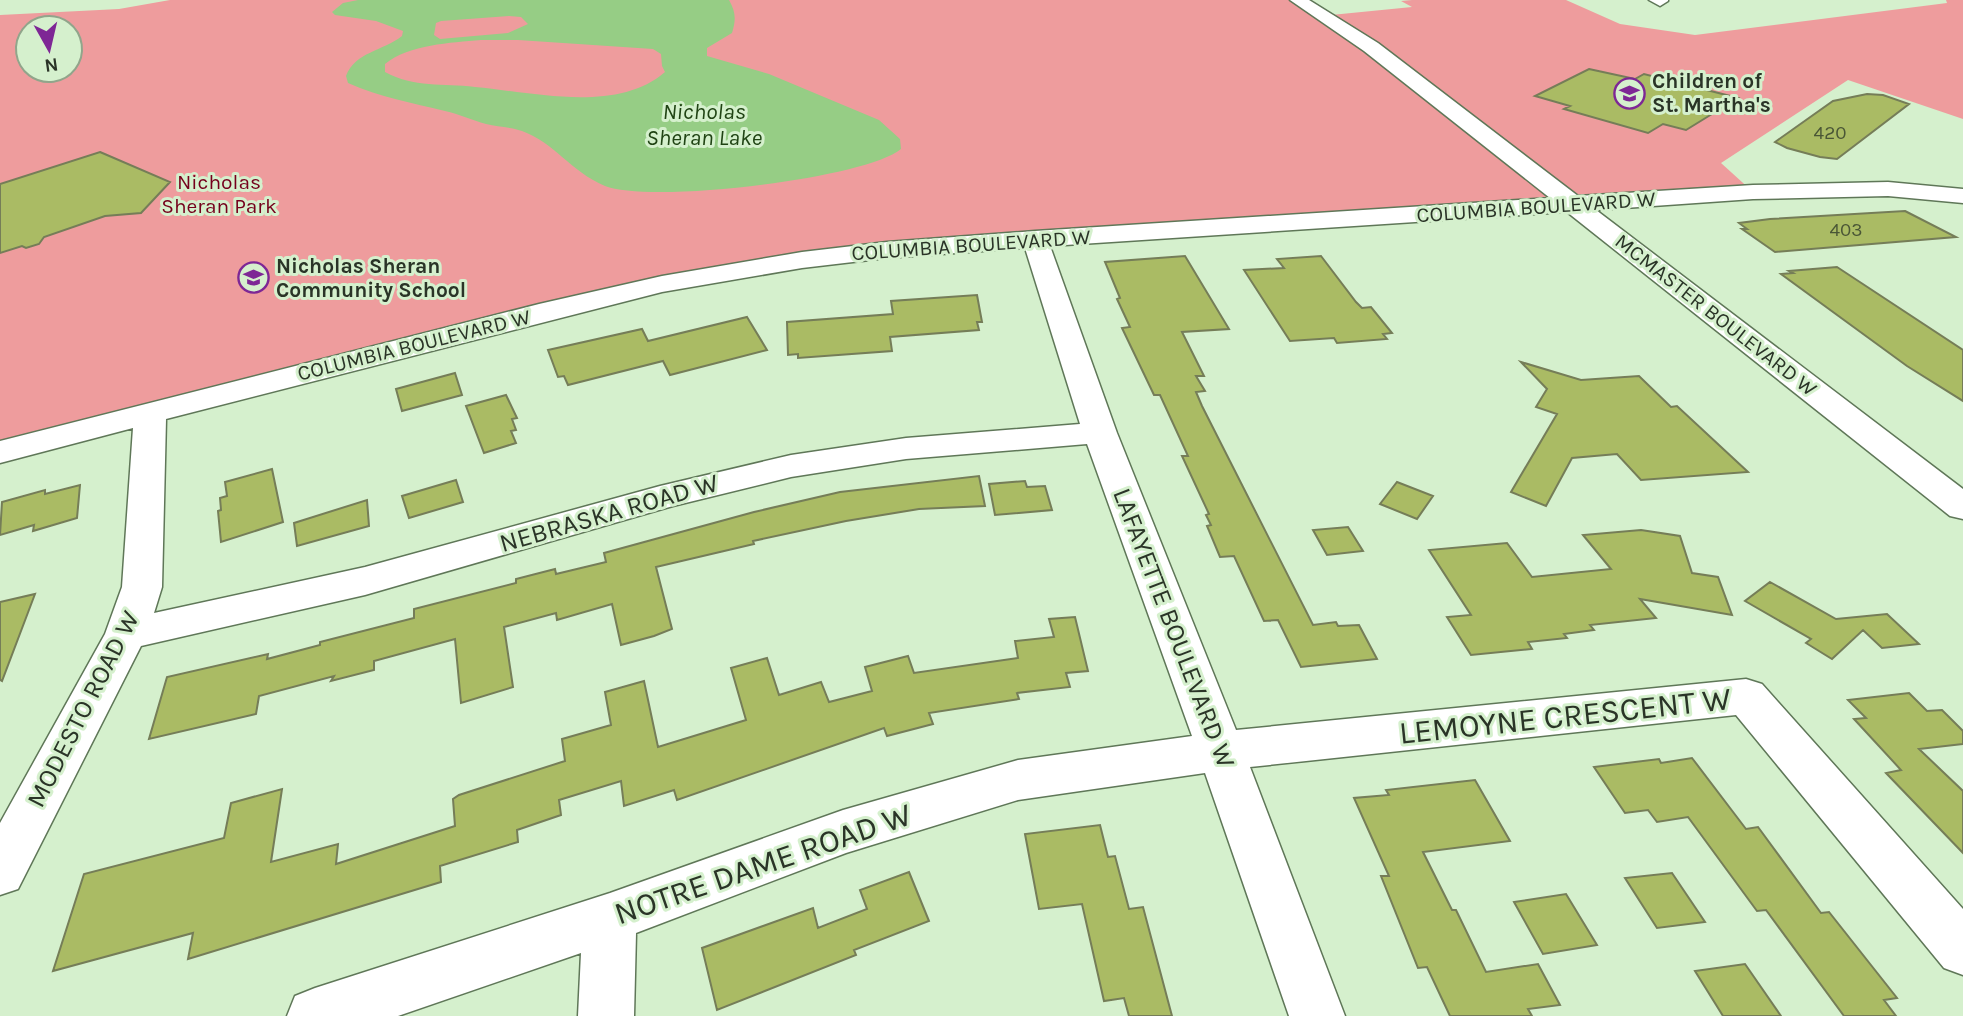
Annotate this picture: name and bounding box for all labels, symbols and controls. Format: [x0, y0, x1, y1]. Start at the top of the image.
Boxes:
north arrow [14, 14, 84, 84]
text: N [43, 53, 60, 77]
place label: Children of St. Martha's [1652, 69, 1771, 117]
school or university icon: Children of St. Martha's [1612, 76, 1646, 110]
water label: Nicholas Sheran Lake [646, 98, 762, 151]
house number: 420 [1814, 122, 1846, 144]
park label: Nicholas Sheran Park [161, 170, 277, 218]
street label: COLUMBIA BOULEVARD W [1416, 187, 1656, 227]
house number: 403 [1829, 219, 1863, 241]
street label: COLUMBIA BOULEVARD W [851, 225, 1091, 265]
street label: MCMASTER BOULEVARD W [1611, 229, 1822, 401]
place label: Nicholas Sheran Community School [276, 254, 466, 302]
school or university icon: Nicholas Sheran Community School [236, 261, 270, 295]
street label: COLUMBIA BOULEVARD W [295, 304, 533, 386]
street label: NEBRASKA ROAD W [496, 467, 722, 559]
street label: LAFAYETTE BOULEVARD W [1106, 484, 1242, 772]
street label: MODESTO ROAD W [20, 606, 146, 812]
street label: LEMOYNE CRESCENT W [1397, 680, 1733, 752]
street label: NOTRE DAME ROAD W [610, 796, 917, 932]

